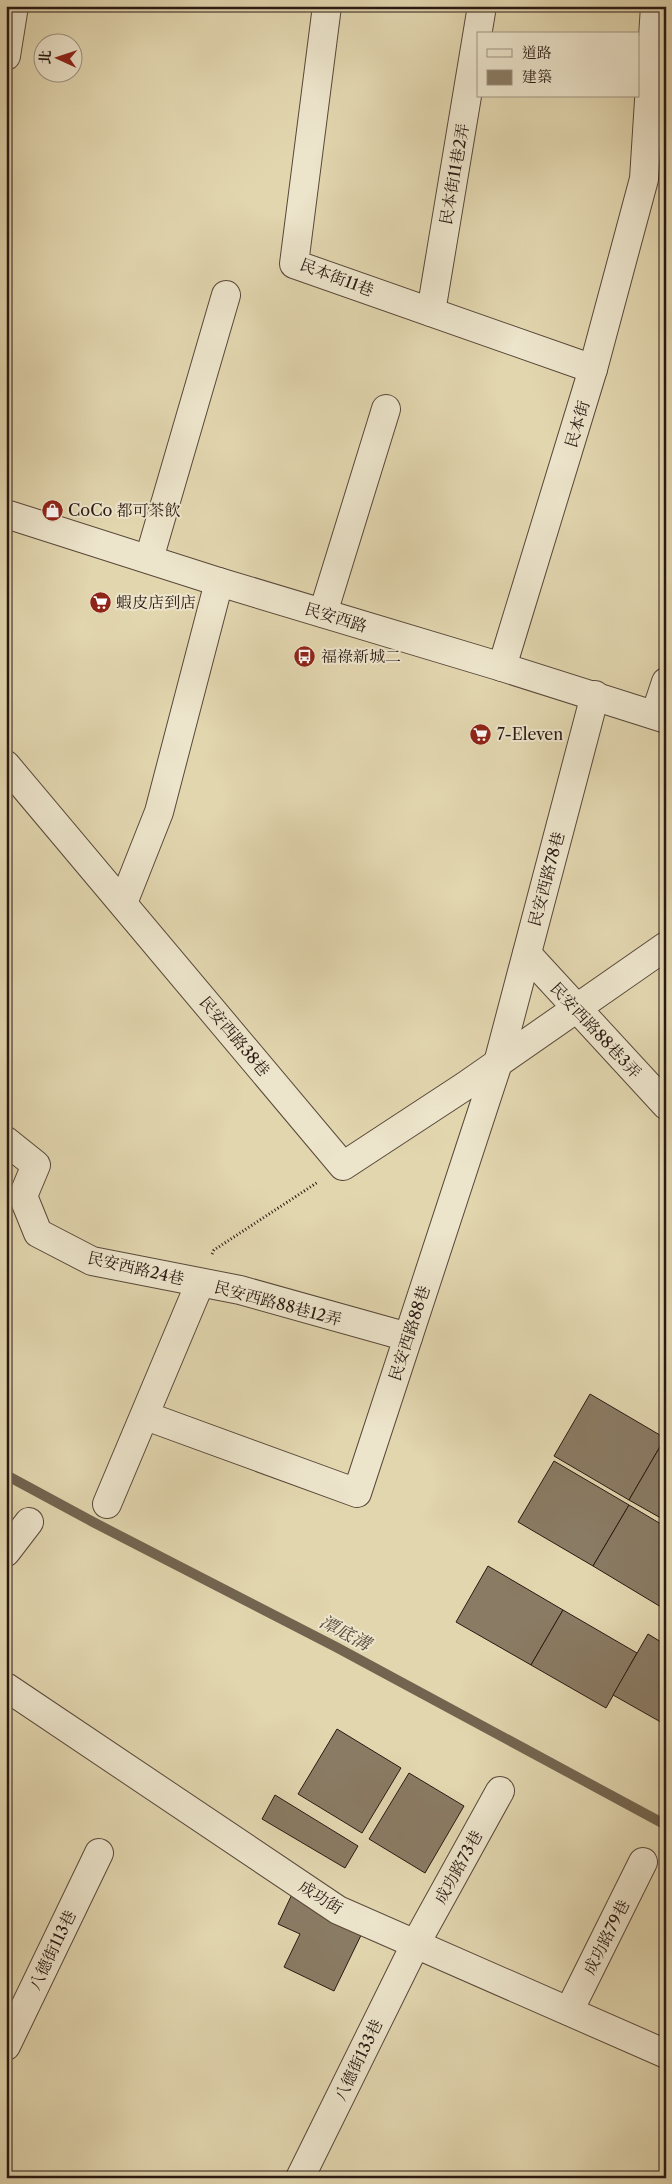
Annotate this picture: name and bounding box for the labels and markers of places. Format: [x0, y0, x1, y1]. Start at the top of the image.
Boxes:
shop icon: CoCo 都可茶飲 [40, 498, 64, 522]
place label: CoCo 都可茶飲 [68, 500, 181, 520]
supermarket icon: 蝦皮店到店 [88, 590, 112, 614]
place label: 蝦皮店到店 [116, 592, 196, 612]
bus stop icon: 福祿新城二 [293, 644, 317, 668]
place label: 福祿新城二 [321, 646, 401, 666]
supermarket icon: 7-Eleven [469, 722, 493, 746]
place label: 7-Eleven [497, 724, 563, 744]

